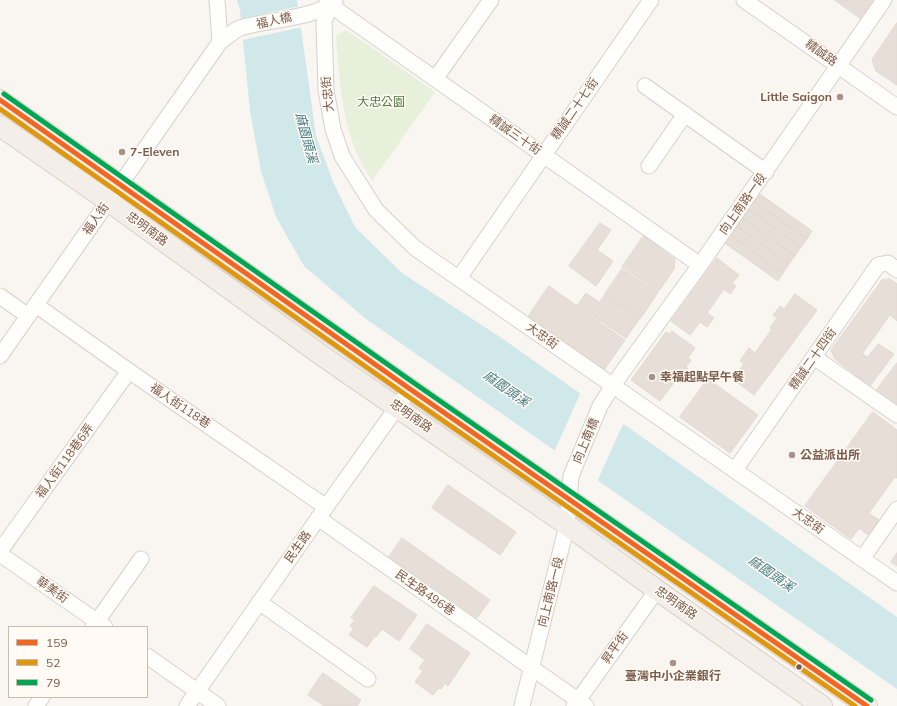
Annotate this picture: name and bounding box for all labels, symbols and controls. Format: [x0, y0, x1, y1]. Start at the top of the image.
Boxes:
street label: 福人橋 [255, 10, 293, 32]
street label: 精誠路 [802, 37, 840, 69]
street label: 大忠街 [319, 75, 337, 113]
street label: 精誠二十七街 [548, 75, 602, 143]
place label: Little Saigon [760, 90, 832, 104]
marker: Little Saigon [835, 92, 845, 102]
park label: 大忠公園 [357, 95, 405, 109]
water label: 麻園頭溪 [292, 111, 320, 165]
street label: 精誠三十街 [486, 112, 544, 158]
place label: 7-Eleven [130, 145, 179, 159]
marker: 7-Eleven [117, 147, 127, 157]
street label: 向上南路一段 [716, 170, 770, 238]
street label: 福人街 [80, 200, 112, 238]
street label: 忠明南路 [123, 209, 171, 249]
street label: 大忠街 [523, 320, 561, 352]
street label: 精誠二十四街 [786, 325, 840, 393]
water label: 麻園頭溪 [480, 368, 532, 410]
place label: 幸福起點早午餐 [660, 370, 744, 384]
marker: 幸福起點早午餐 [647, 372, 657, 382]
street label: 福人街118巷 [147, 381, 213, 431]
street label: 忠明南路 [387, 396, 435, 436]
street label: 向上南橋 [570, 416, 602, 466]
street label: 福人街118巷6弄 [33, 421, 97, 501]
place label: 公益派出所 [800, 448, 860, 462]
marker: 公益派出所 [787, 450, 797, 460]
street label: 大忠街 [789, 505, 827, 537]
street label: 民生路 [282, 528, 314, 566]
water label: 麻園頭溪 [745, 553, 797, 595]
street label: 向上南路一段 [535, 555, 567, 629]
street label: 民生路496巷 [392, 567, 458, 619]
street label: 華美街 [33, 574, 71, 606]
street label: 忠明南路 [652, 583, 700, 623]
legend [8, 626, 148, 698]
street label: 昇平街 [599, 629, 631, 667]
text: 159 [46, 635, 68, 650]
text: 52 [46, 655, 60, 670]
marker: 臺灣中小企業銀行 [668, 658, 678, 668]
unlabelled marker [794, 662, 804, 672]
place label: 臺灣中小企業銀行 [625, 669, 721, 683]
text: 79 [46, 675, 60, 690]

